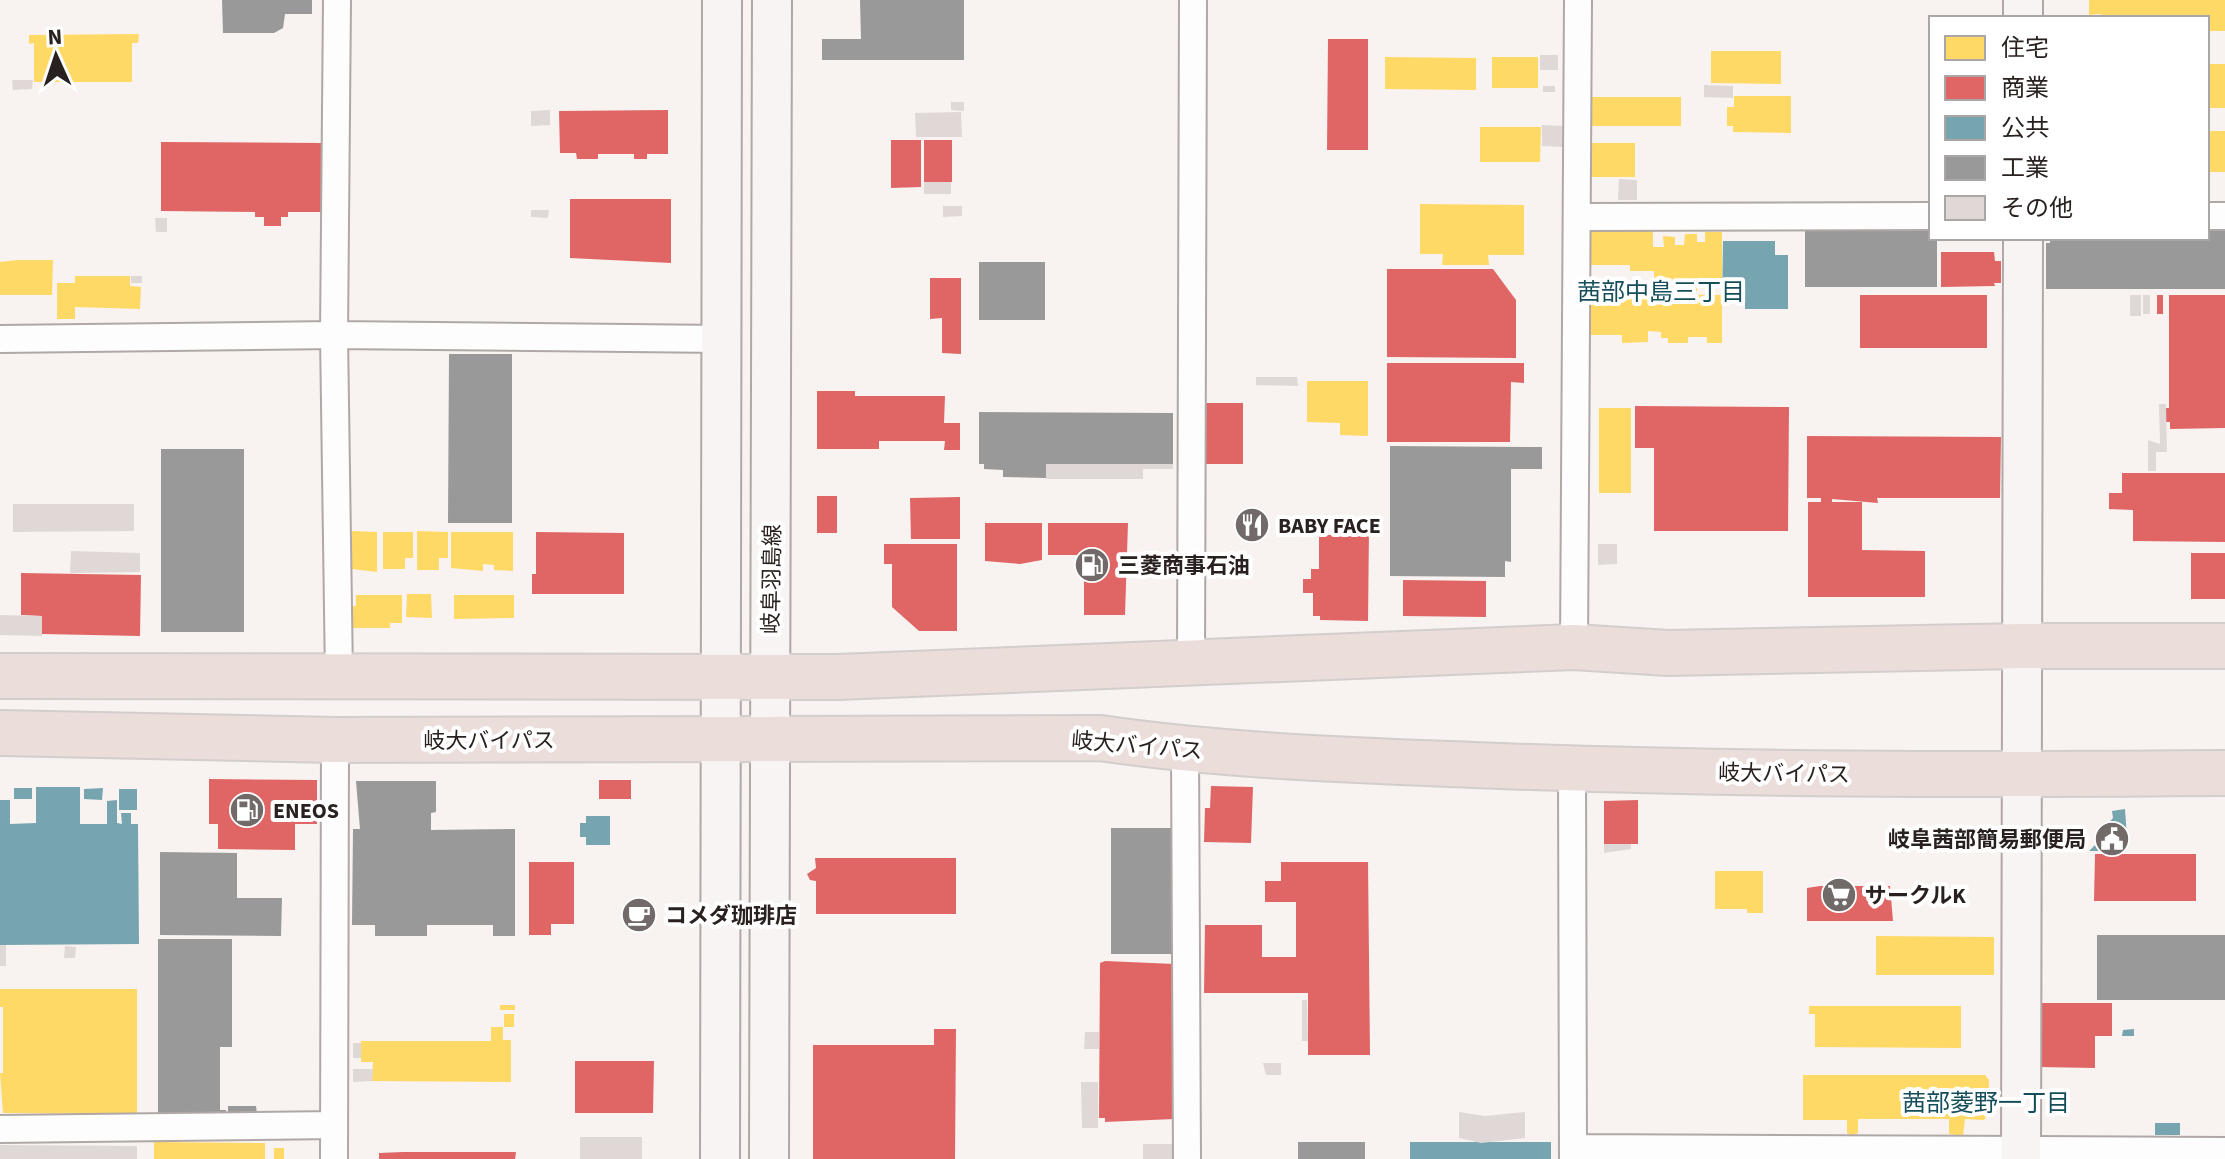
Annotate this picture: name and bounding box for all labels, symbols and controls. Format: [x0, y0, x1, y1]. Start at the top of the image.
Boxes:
north arrow [16, 16, 96, 96]
legend [1929, 16, 2209, 240]
text: N [47, 21, 63, 53]
text: 住宅 [2001, 31, 2049, 66]
text: 商業 [2001, 71, 2049, 106]
text: 公共 [2001, 111, 2049, 146]
text: 工業 [2001, 151, 2049, 186]
text: その他 [2001, 191, 2073, 226]
district label: 茜部中島三丁目 [1577, 275, 1745, 310]
restaurant icon: BABY FACE [1233, 506, 1271, 544]
place label: BABY FACE [1278, 510, 1381, 542]
street label: 岐阜羽島線 [755, 524, 789, 634]
fuel station icon: 三菱商事石油 [1073, 546, 1111, 584]
place label: 三菱商事石油 [1118, 550, 1250, 582]
street label: 岐大バイパス [1070, 724, 1204, 768]
street label: 岐大バイパス [423, 725, 555, 757]
street label: 岐大バイパス [1718, 757, 1850, 791]
fuel station icon: ENEOS [228, 791, 266, 829]
place label: ENEOS [273, 795, 339, 827]
public building icon: 岐阜茜部簡易郵便局 [2093, 820, 2131, 858]
place label: 岐阜茜部簡易郵便局 [1888, 824, 2086, 856]
supermarket icon: サークルK [1820, 876, 1858, 914]
place label: サークルK [1865, 880, 1966, 912]
cafe icon: コメダ珈琲店 [620, 896, 658, 934]
place label: コメダ珈琲店 [665, 900, 797, 932]
district label: 茜部菱野一丁目 [1902, 1086, 2070, 1121]

